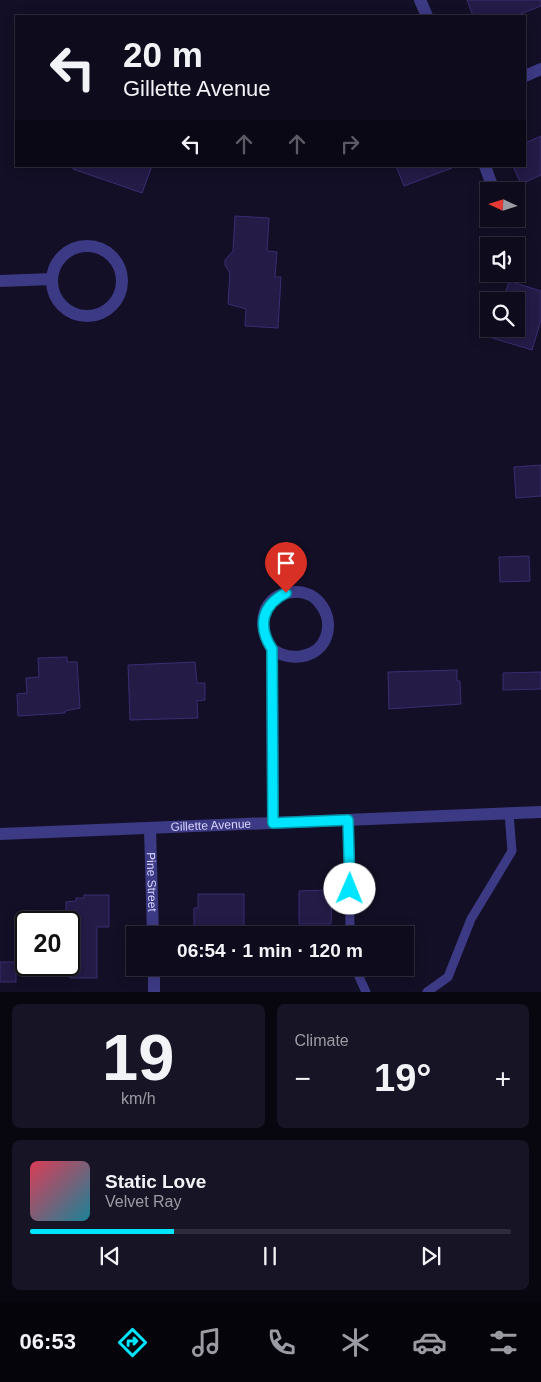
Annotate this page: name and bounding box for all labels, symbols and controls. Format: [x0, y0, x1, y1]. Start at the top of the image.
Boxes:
icon: left [40, 35, 105, 100]
text: 20 m [123, 35, 203, 74]
text: Gillette Avenue [123, 76, 271, 101]
icon: left [177, 130, 205, 158]
icon: ahead [230, 130, 258, 158]
icon: ahead [283, 130, 311, 158]
icon: right [336, 130, 364, 158]
north arrow [480, 182, 525, 228]
map controls [480, 182, 525, 337]
button: sound [480, 237, 525, 282]
button: search [480, 292, 525, 337]
pin [265, 542, 307, 593]
icon: arrive [272, 549, 300, 577]
street label: Gillette Avenue [170, 817, 252, 834]
street label: Pine Street [144, 852, 159, 913]
position arrow [323, 862, 375, 914]
speed limit sign: 20 [15, 911, 80, 976]
text: 06:54 · 1 min · 120 m [177, 940, 363, 961]
text: 19 [102, 1021, 174, 1094]
text: Climate [295, 1032, 349, 1049]
text: 19° [374, 1057, 431, 1099]
text: − [295, 1063, 311, 1094]
text: + [495, 1063, 511, 1094]
text: km/h [121, 1090, 156, 1107]
text: Static Love [105, 1171, 206, 1192]
text: Velvet Ray [105, 1193, 181, 1210]
icon: previous [96, 1242, 124, 1270]
icon: pause [256, 1242, 284, 1270]
icon: next [417, 1242, 445, 1270]
icon: directions [115, 1325, 150, 1360]
icon: music [189, 1325, 224, 1360]
icon: phone [264, 1325, 299, 1360]
icon: climate [338, 1325, 373, 1360]
icon: car [412, 1325, 447, 1360]
icon: filters [486, 1325, 521, 1360]
text: 06:53 [20, 1329, 76, 1354]

